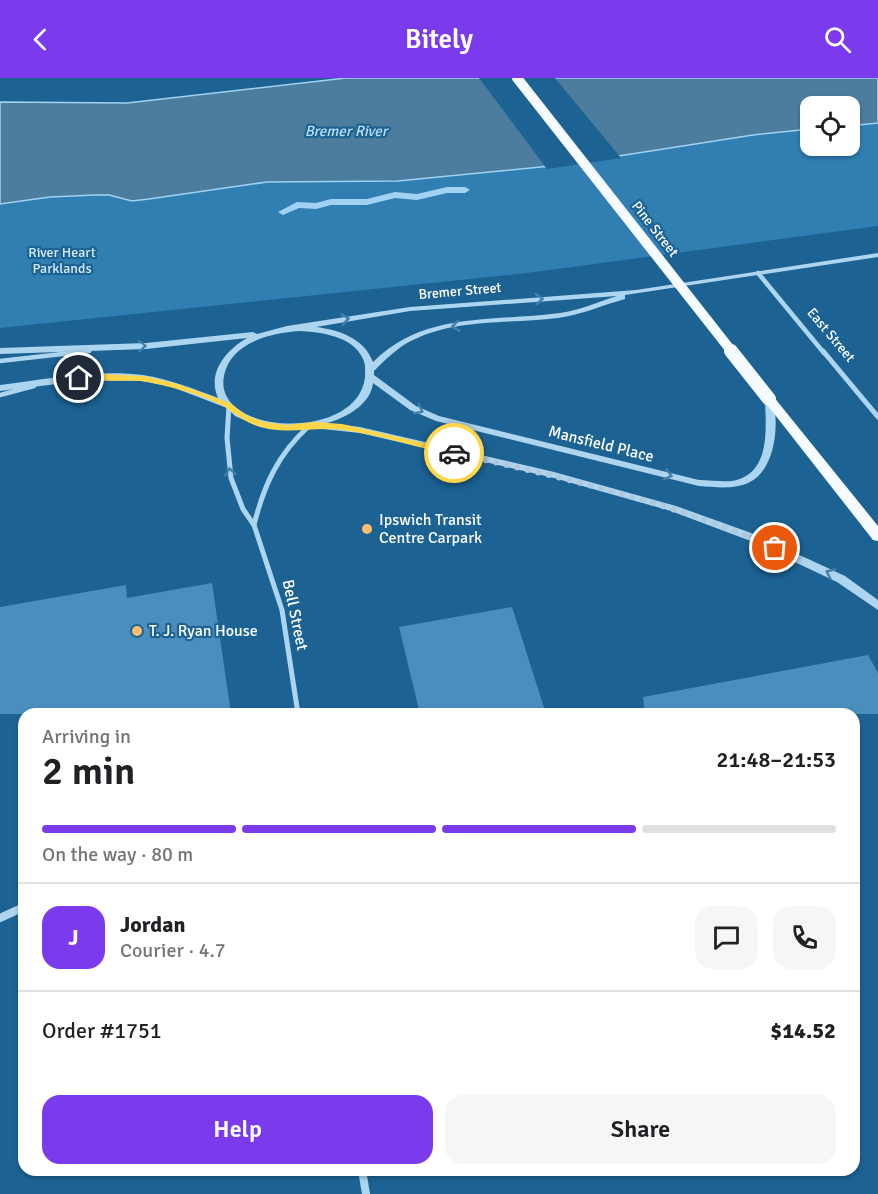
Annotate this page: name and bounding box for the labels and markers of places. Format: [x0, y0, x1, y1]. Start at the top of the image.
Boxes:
pin [53, 352, 104, 403]
place label: Ipswich Transit Centre Carpark [379, 510, 482, 548]
marker: Ipswich Transit Centre Carpark [360, 522, 374, 536]
pin [749, 522, 800, 573]
place label: T. J. Ryan House [149, 621, 258, 641]
marker: T. J. Ryan House [130, 624, 144, 638]

